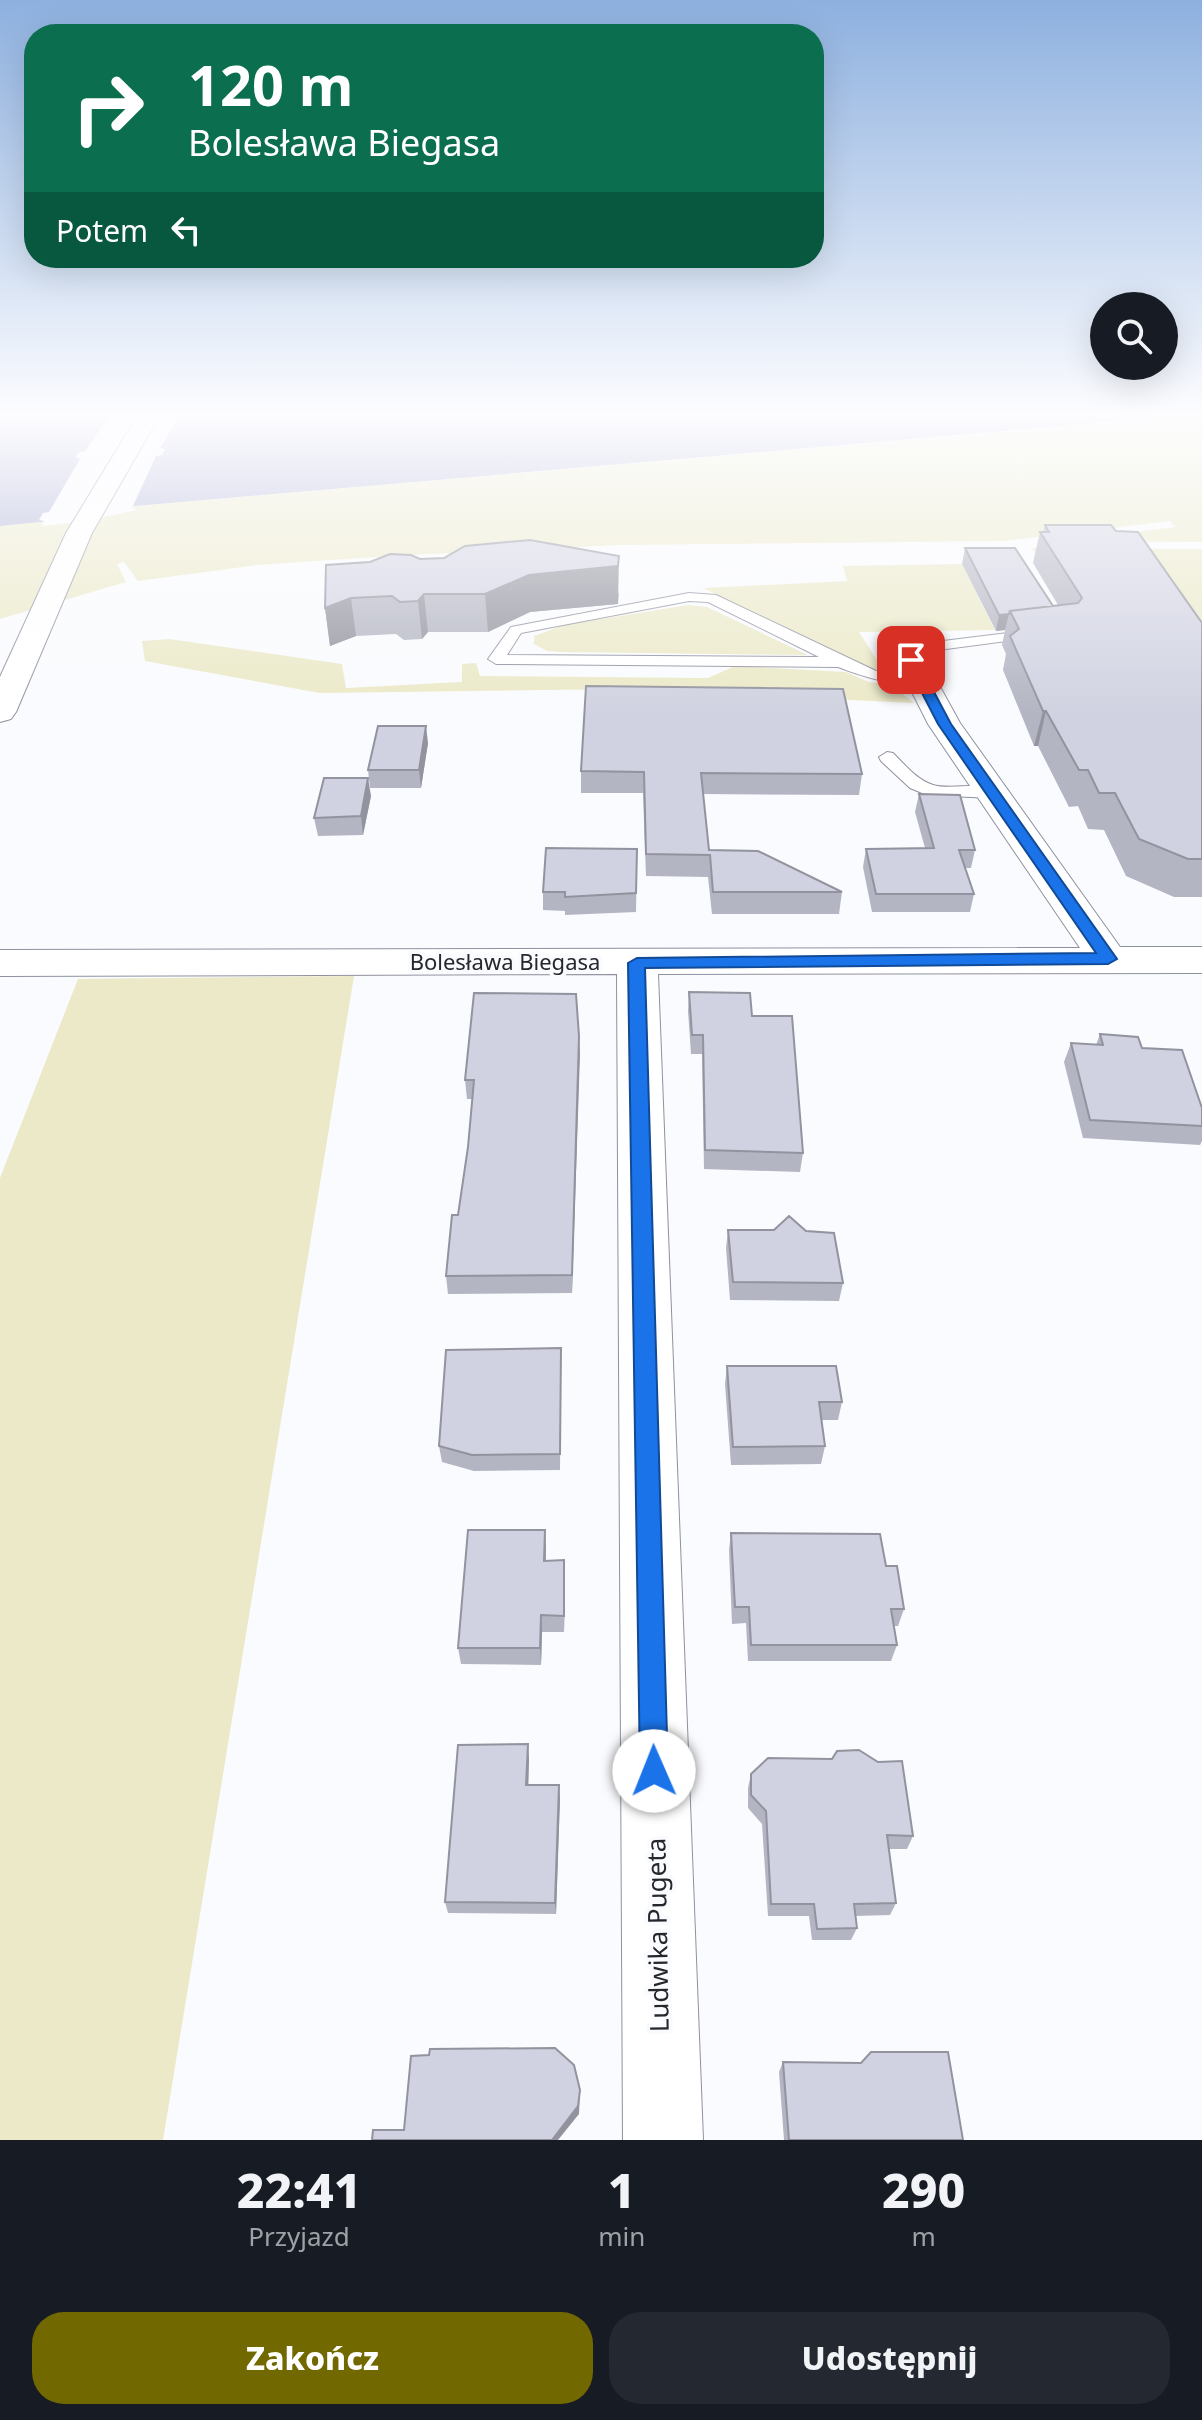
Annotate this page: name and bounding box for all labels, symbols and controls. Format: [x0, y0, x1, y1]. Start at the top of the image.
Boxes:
text: 120 m [188, 46, 353, 122]
icon: right [56, 56, 160, 160]
text: Bolesława Biegasa [188, 118, 500, 167]
icon: left [164, 208, 208, 252]
text: Potem [56, 210, 148, 251]
map controls [1090, 292, 1178, 380]
button: search [1090, 292, 1178, 380]
pin [877, 626, 945, 694]
icon: arrive [889, 638, 933, 682]
street label: Bolesława Biegasa [410, 946, 600, 976]
position arrow [612, 1729, 696, 1813]
street label: Ludwika Pugeta [637, 1837, 677, 2033]
text: 22:41 [237, 2157, 361, 2222]
text: 1 [608, 2157, 636, 2222]
text: 290 [882, 2157, 965, 2222]
text: Przyjazd [248, 2218, 350, 2254]
text: min [598, 2218, 645, 2254]
text: m [911, 2218, 936, 2254]
button: Zakończ [32, 2312, 593, 2404]
button: Udostępnij [609, 2312, 1170, 2404]

